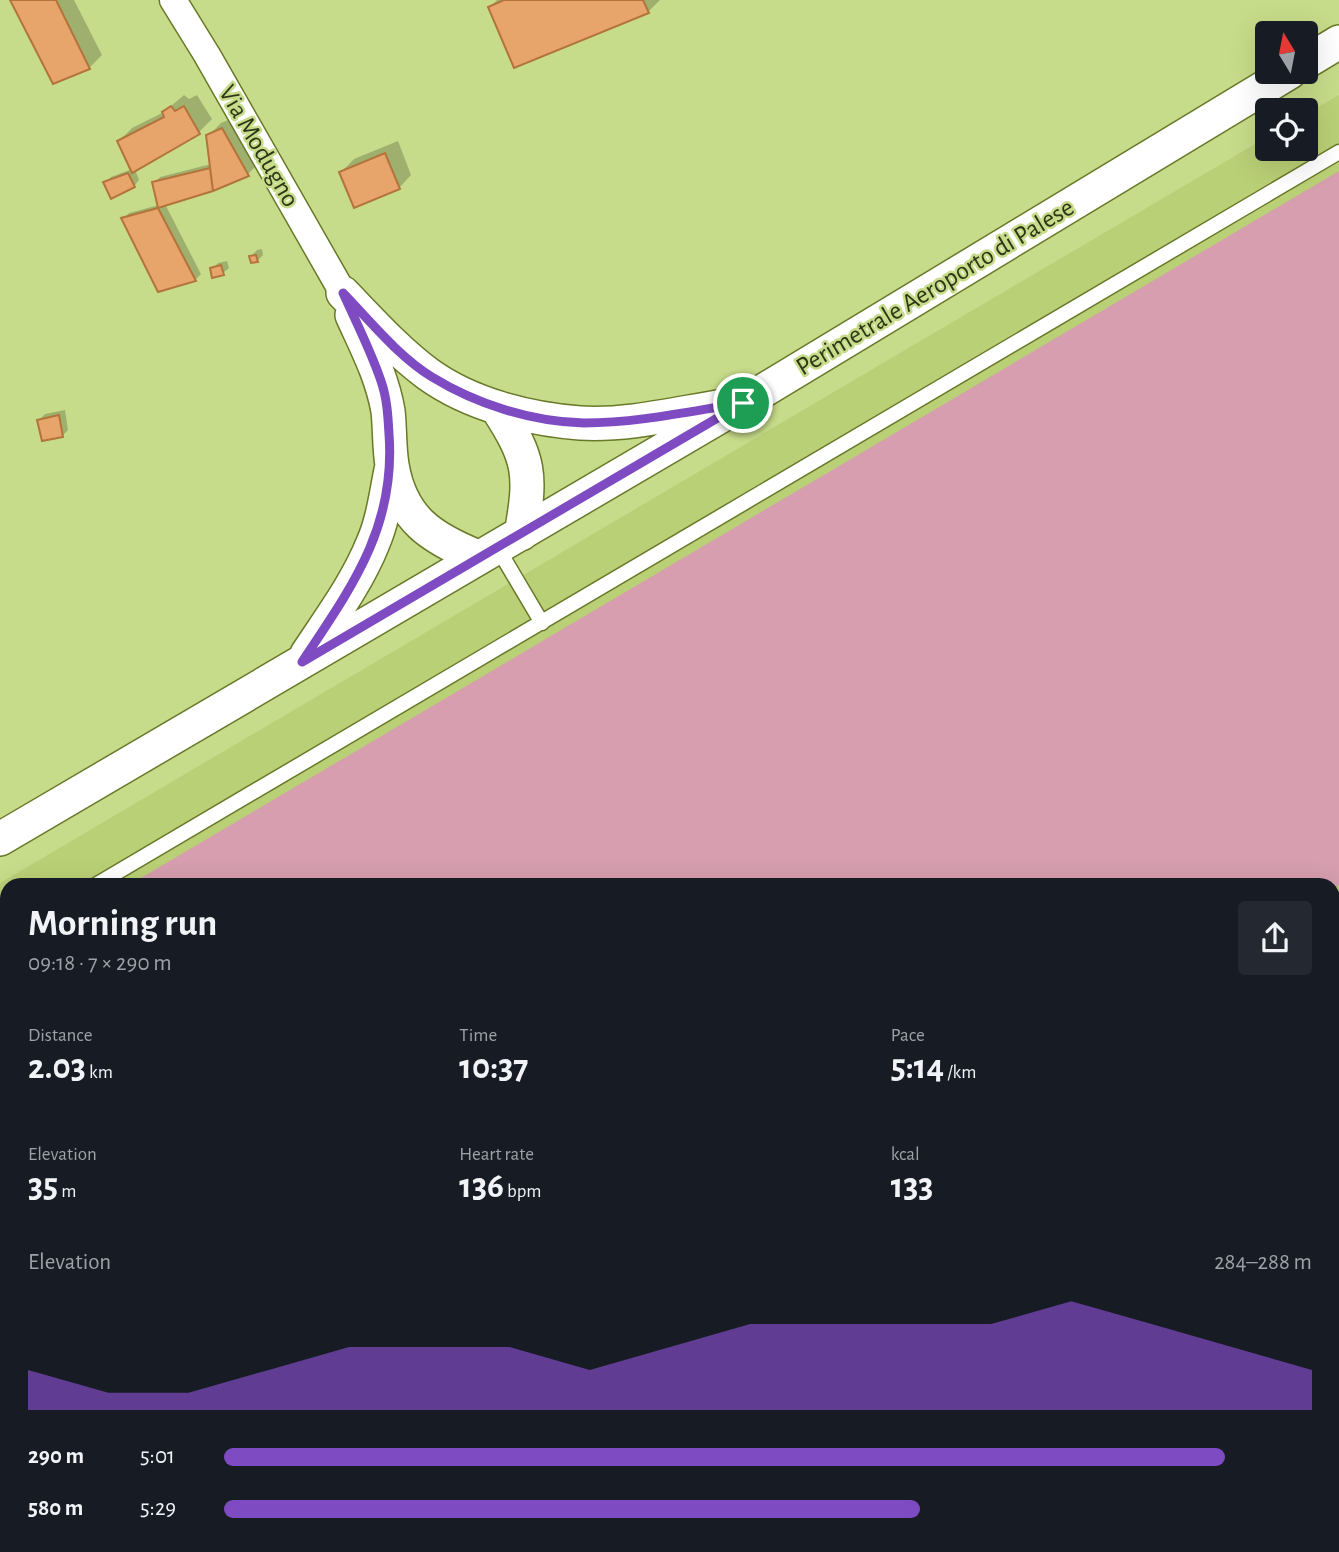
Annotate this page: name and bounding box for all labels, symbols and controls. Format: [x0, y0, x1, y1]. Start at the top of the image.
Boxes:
north arrow [1255, 21, 1318, 84]
map controls [1255, 21, 1318, 161]
street label: Via Modugno [214, 81, 304, 211]
button: locate [1255, 98, 1318, 161]
street label: Perimetrale Aeroporto di Palese [792, 194, 1078, 380]
pin [713, 373, 773, 433]
icon: arrive [724, 384, 762, 422]
button: share [1238, 901, 1312, 975]
text: Morning run [28, 905, 217, 943]
text: 09:18 · 7 × 290 m [28, 952, 172, 975]
text: Distance [28, 1026, 92, 1045]
text: Time [459, 1026, 497, 1045]
text: Pace [891, 1026, 925, 1045]
text: 2.03 [28, 1050, 86, 1085]
text: 10:37 [459, 1050, 528, 1085]
text: 5:14 [891, 1050, 944, 1085]
text: km [86, 1063, 113, 1082]
text: /km [944, 1063, 976, 1082]
text: Elevation [28, 1145, 97, 1164]
text: Heart rate [459, 1145, 534, 1164]
text: kcal [891, 1145, 920, 1164]
text: 35 [28, 1169, 58, 1204]
text: 136 [459, 1169, 504, 1204]
text: 133 [891, 1169, 933, 1204]
text: m [58, 1182, 77, 1201]
text: bpm [504, 1182, 542, 1201]
text: Elevation [28, 1251, 111, 1274]
text: 284–288 m [1214, 1251, 1312, 1274]
text: 290 m [28, 1445, 84, 1468]
text: 5:01 [140, 1445, 175, 1468]
text: 580 m [28, 1497, 83, 1520]
text: 5:29 [140, 1497, 176, 1520]

